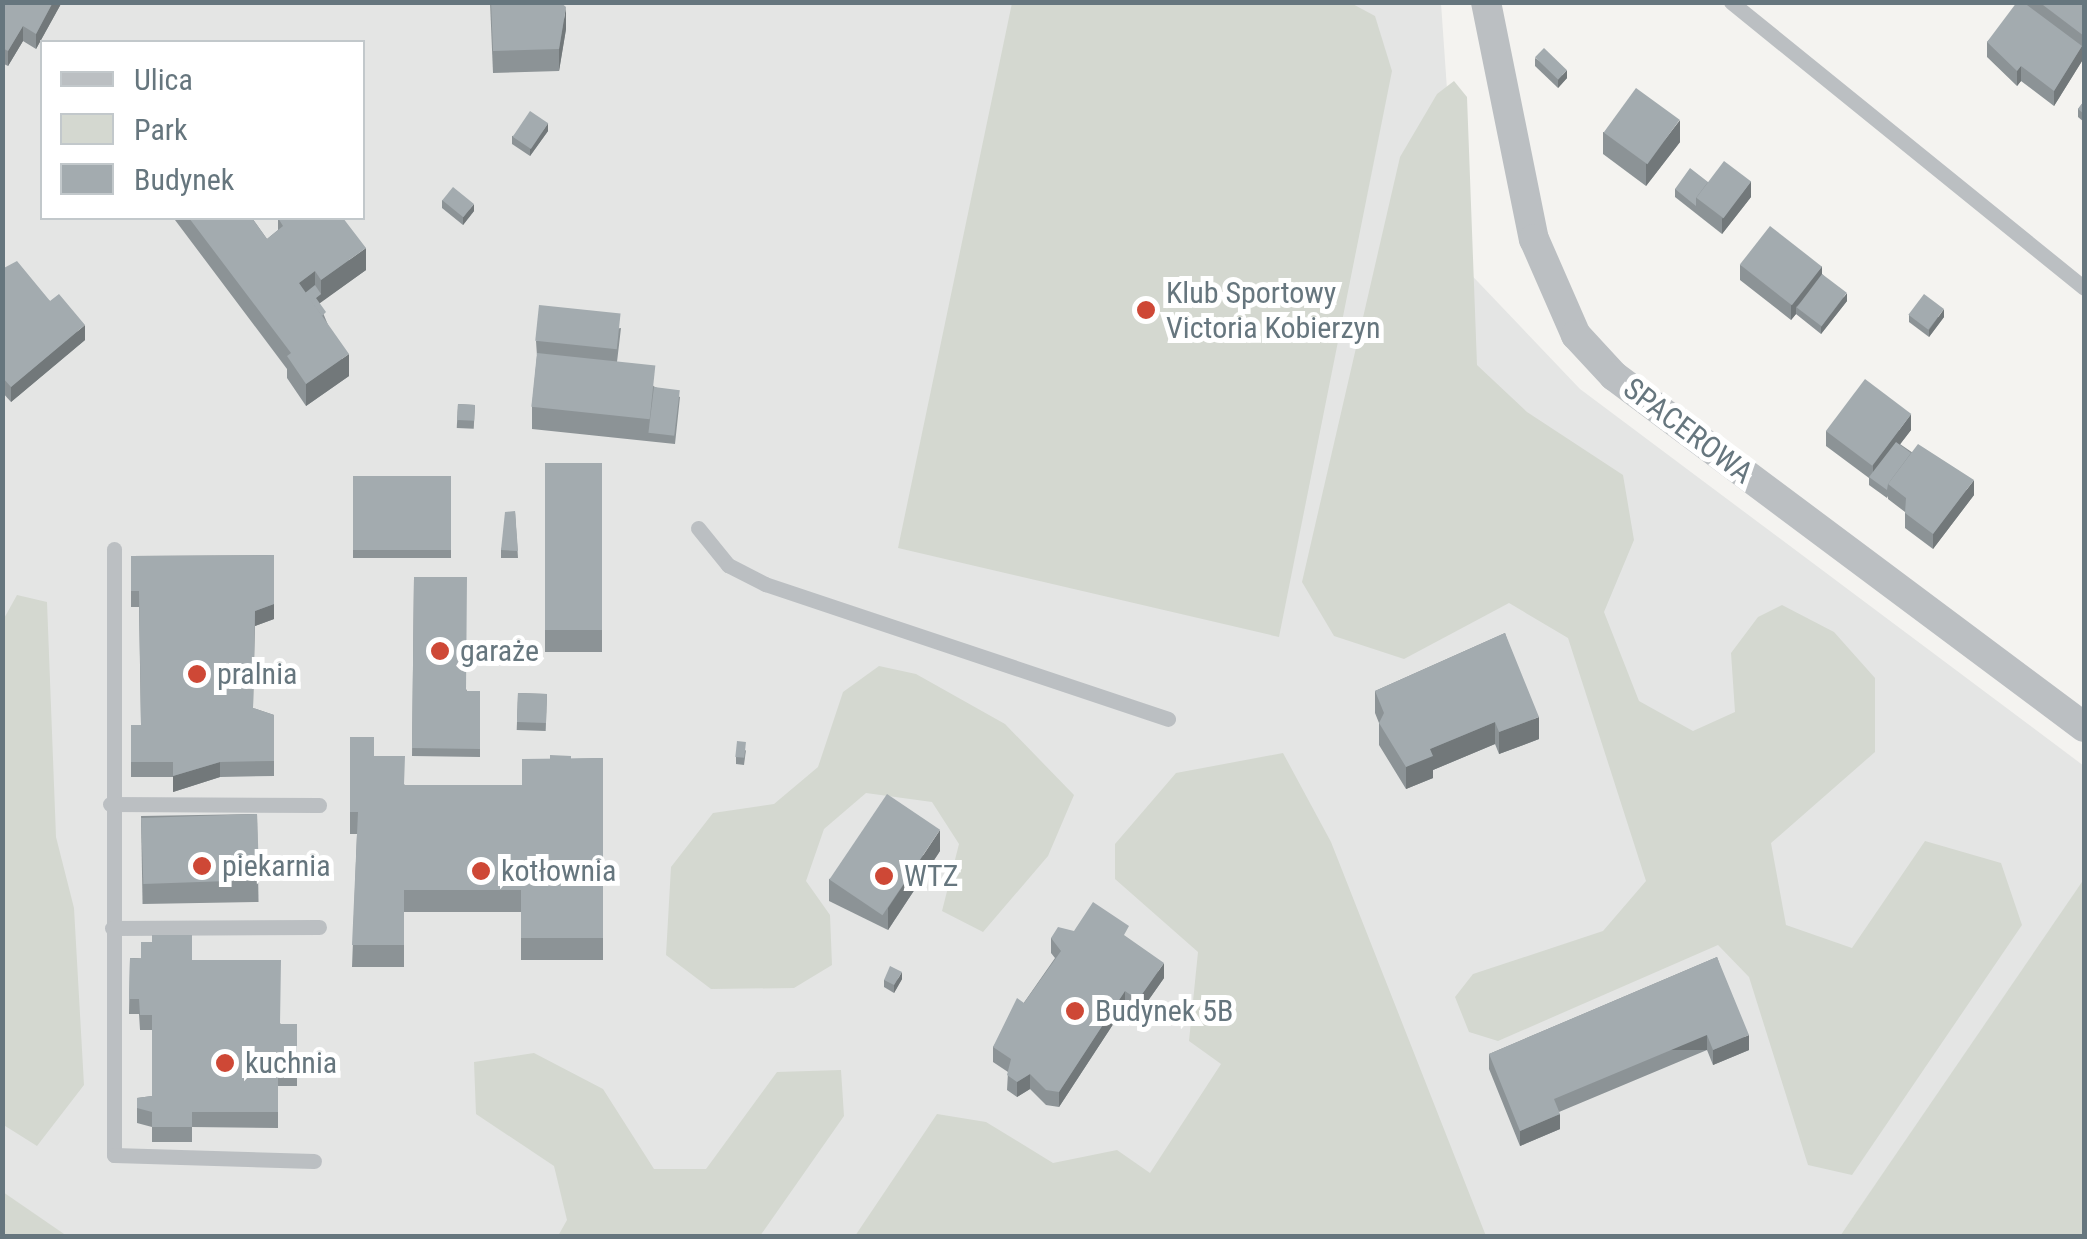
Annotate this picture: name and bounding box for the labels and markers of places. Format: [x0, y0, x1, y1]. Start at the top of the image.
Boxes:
place label: Klub Sportowy Victoria Kobierzyn [1166, 275, 1381, 346]
marker: Klub Sportowy Victoria Kobierzyn [1135, 299, 1157, 321]
place label: garaże [460, 633, 539, 669]
marker: garaże [429, 640, 451, 662]
place label: pralnia [217, 656, 297, 692]
marker: pralnia [186, 663, 208, 685]
place label: piekarnia [222, 848, 331, 884]
place label: kotłownia [501, 853, 616, 889]
marker: piekarnia [191, 855, 213, 877]
place label: WTZ [904, 858, 958, 894]
marker: kotłownia [470, 860, 492, 882]
marker: WTZ [873, 865, 895, 887]
place label: Budynek 5B [1095, 993, 1233, 1029]
marker: Budynek 5B [1064, 1000, 1086, 1022]
place label: kuchnia [245, 1045, 337, 1081]
marker: kuchnia [214, 1052, 236, 1074]

